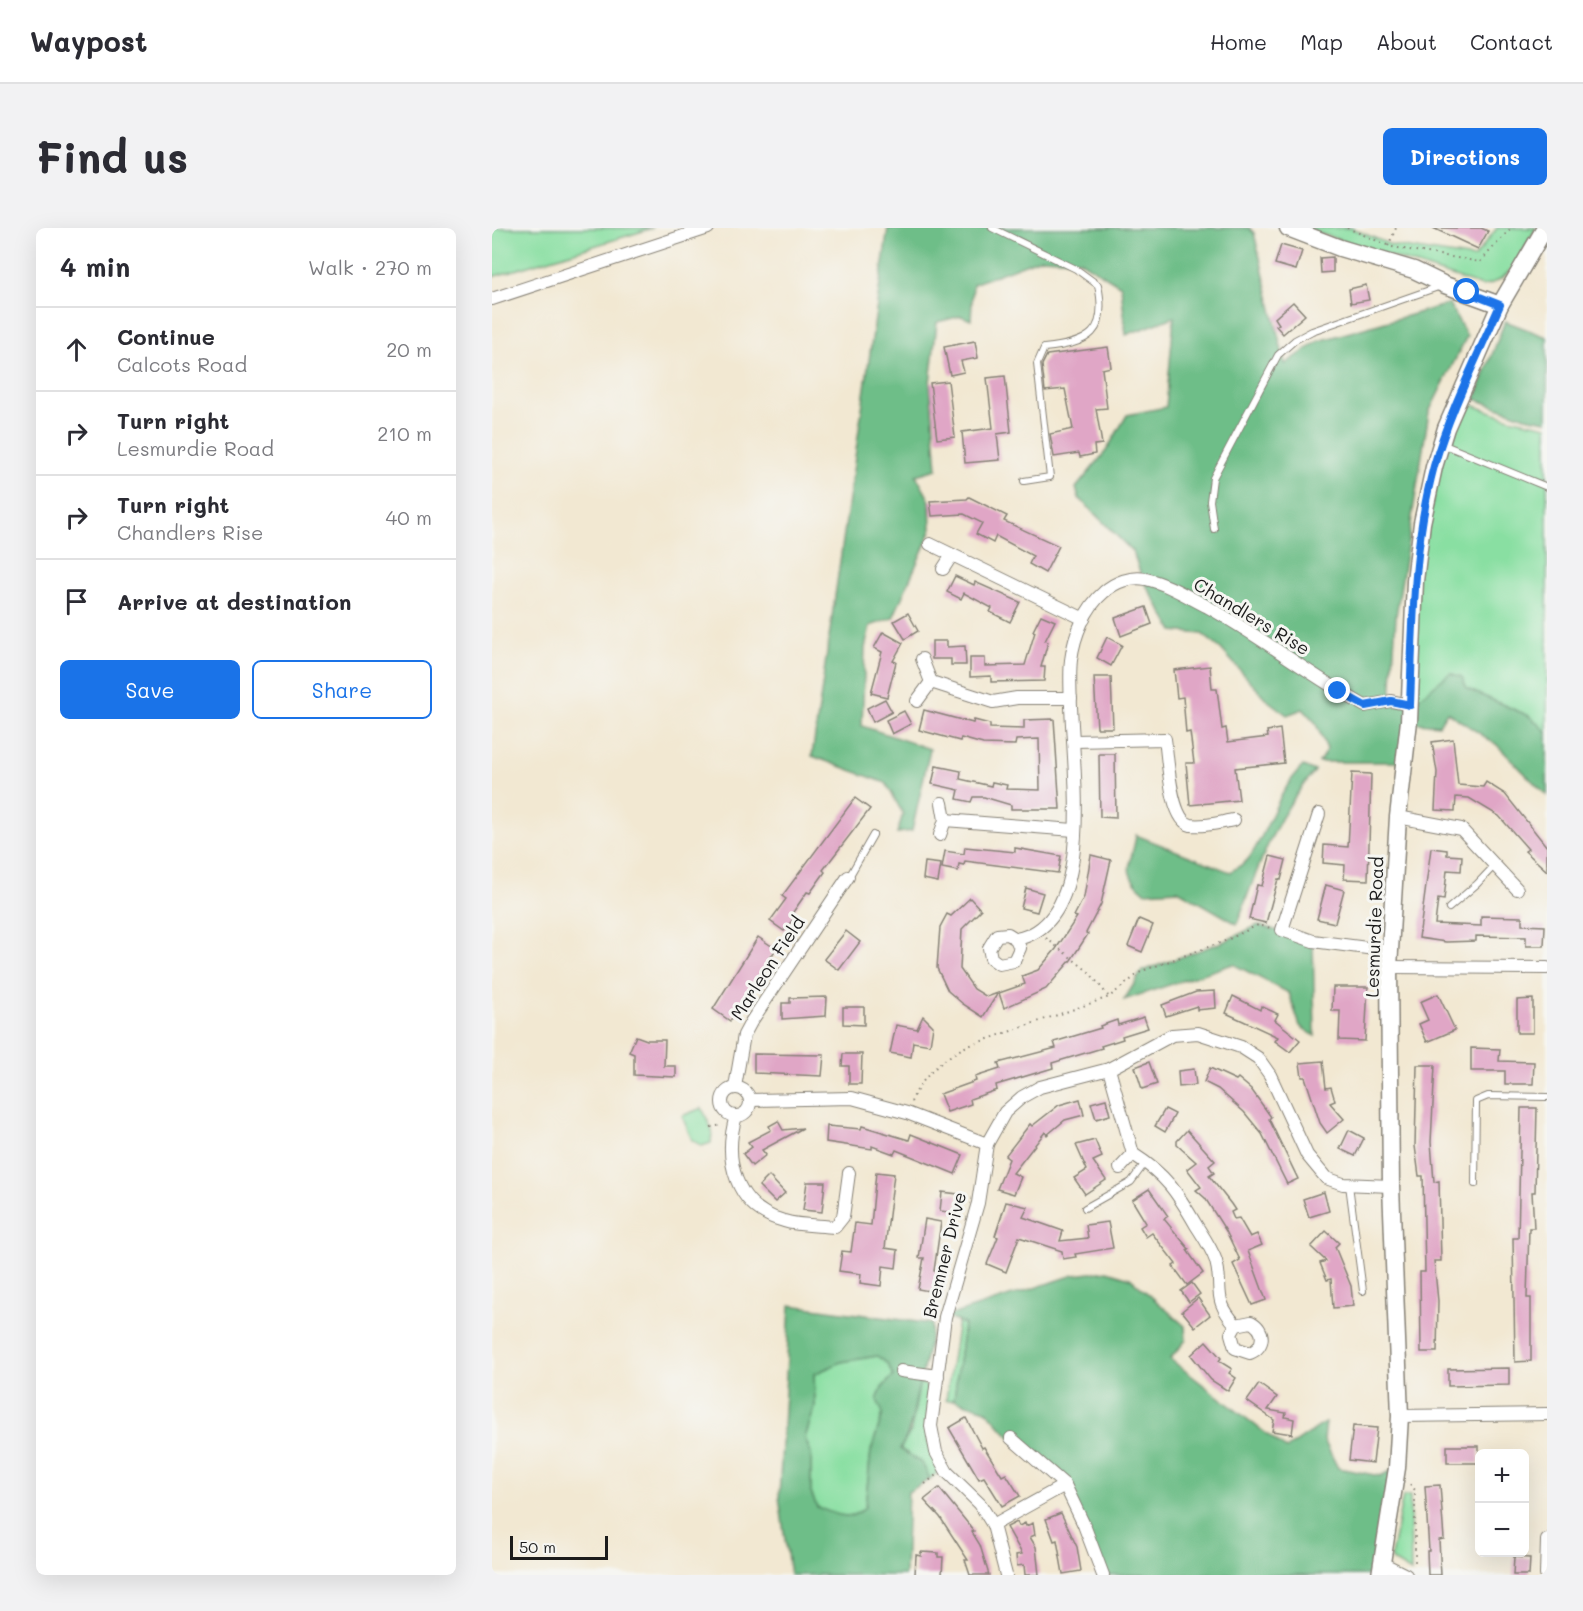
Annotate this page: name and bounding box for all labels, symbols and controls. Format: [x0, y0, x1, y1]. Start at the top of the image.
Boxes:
text: Waypost [30, 23, 147, 59]
text: Home [1210, 28, 1267, 55]
text: Map [1300, 28, 1343, 55]
text: About [1376, 28, 1437, 55]
text: Contact [1470, 28, 1553, 55]
button: Directions [1383, 128, 1547, 185]
text: Find us [36, 129, 188, 184]
text: 4 min [60, 250, 130, 284]
text: Walk · 270 m [308, 254, 432, 280]
route start [1453, 278, 1479, 304]
text: Continue [117, 322, 215, 351]
icon: ahead [60, 333, 93, 366]
text: 20 m [386, 336, 432, 362]
text: Calcots Road [117, 351, 247, 377]
text: Turn right [117, 406, 229, 435]
icon: right [60, 417, 93, 450]
text: 210 m [377, 420, 432, 446]
text: Lesmurdie Road [117, 435, 274, 461]
text: Turn right [117, 490, 229, 519]
icon: right [60, 501, 93, 534]
text: 40 m [386, 504, 432, 530]
text: Chandlers Rise [117, 519, 263, 545]
street label: Chandlers Rise [1189, 572, 1315, 660]
icon: arrive [60, 585, 93, 618]
text: Arrive at destination [117, 587, 352, 616]
button: Save [60, 660, 240, 719]
button: Share [252, 660, 432, 719]
route end [1324, 677, 1350, 703]
street label: Lesmurdie Road [1360, 856, 1388, 998]
street label: Marleon Field [724, 911, 810, 1025]
street label: Bremner Drive [917, 1189, 971, 1321]
map controls [1475, 1449, 1529, 1557]
button: + [1475, 1449, 1529, 1503]
button: − [1475, 1503, 1529, 1557]
scale bar [510, 1533, 608, 1560]
text: 50 m [519, 1536, 556, 1557]

